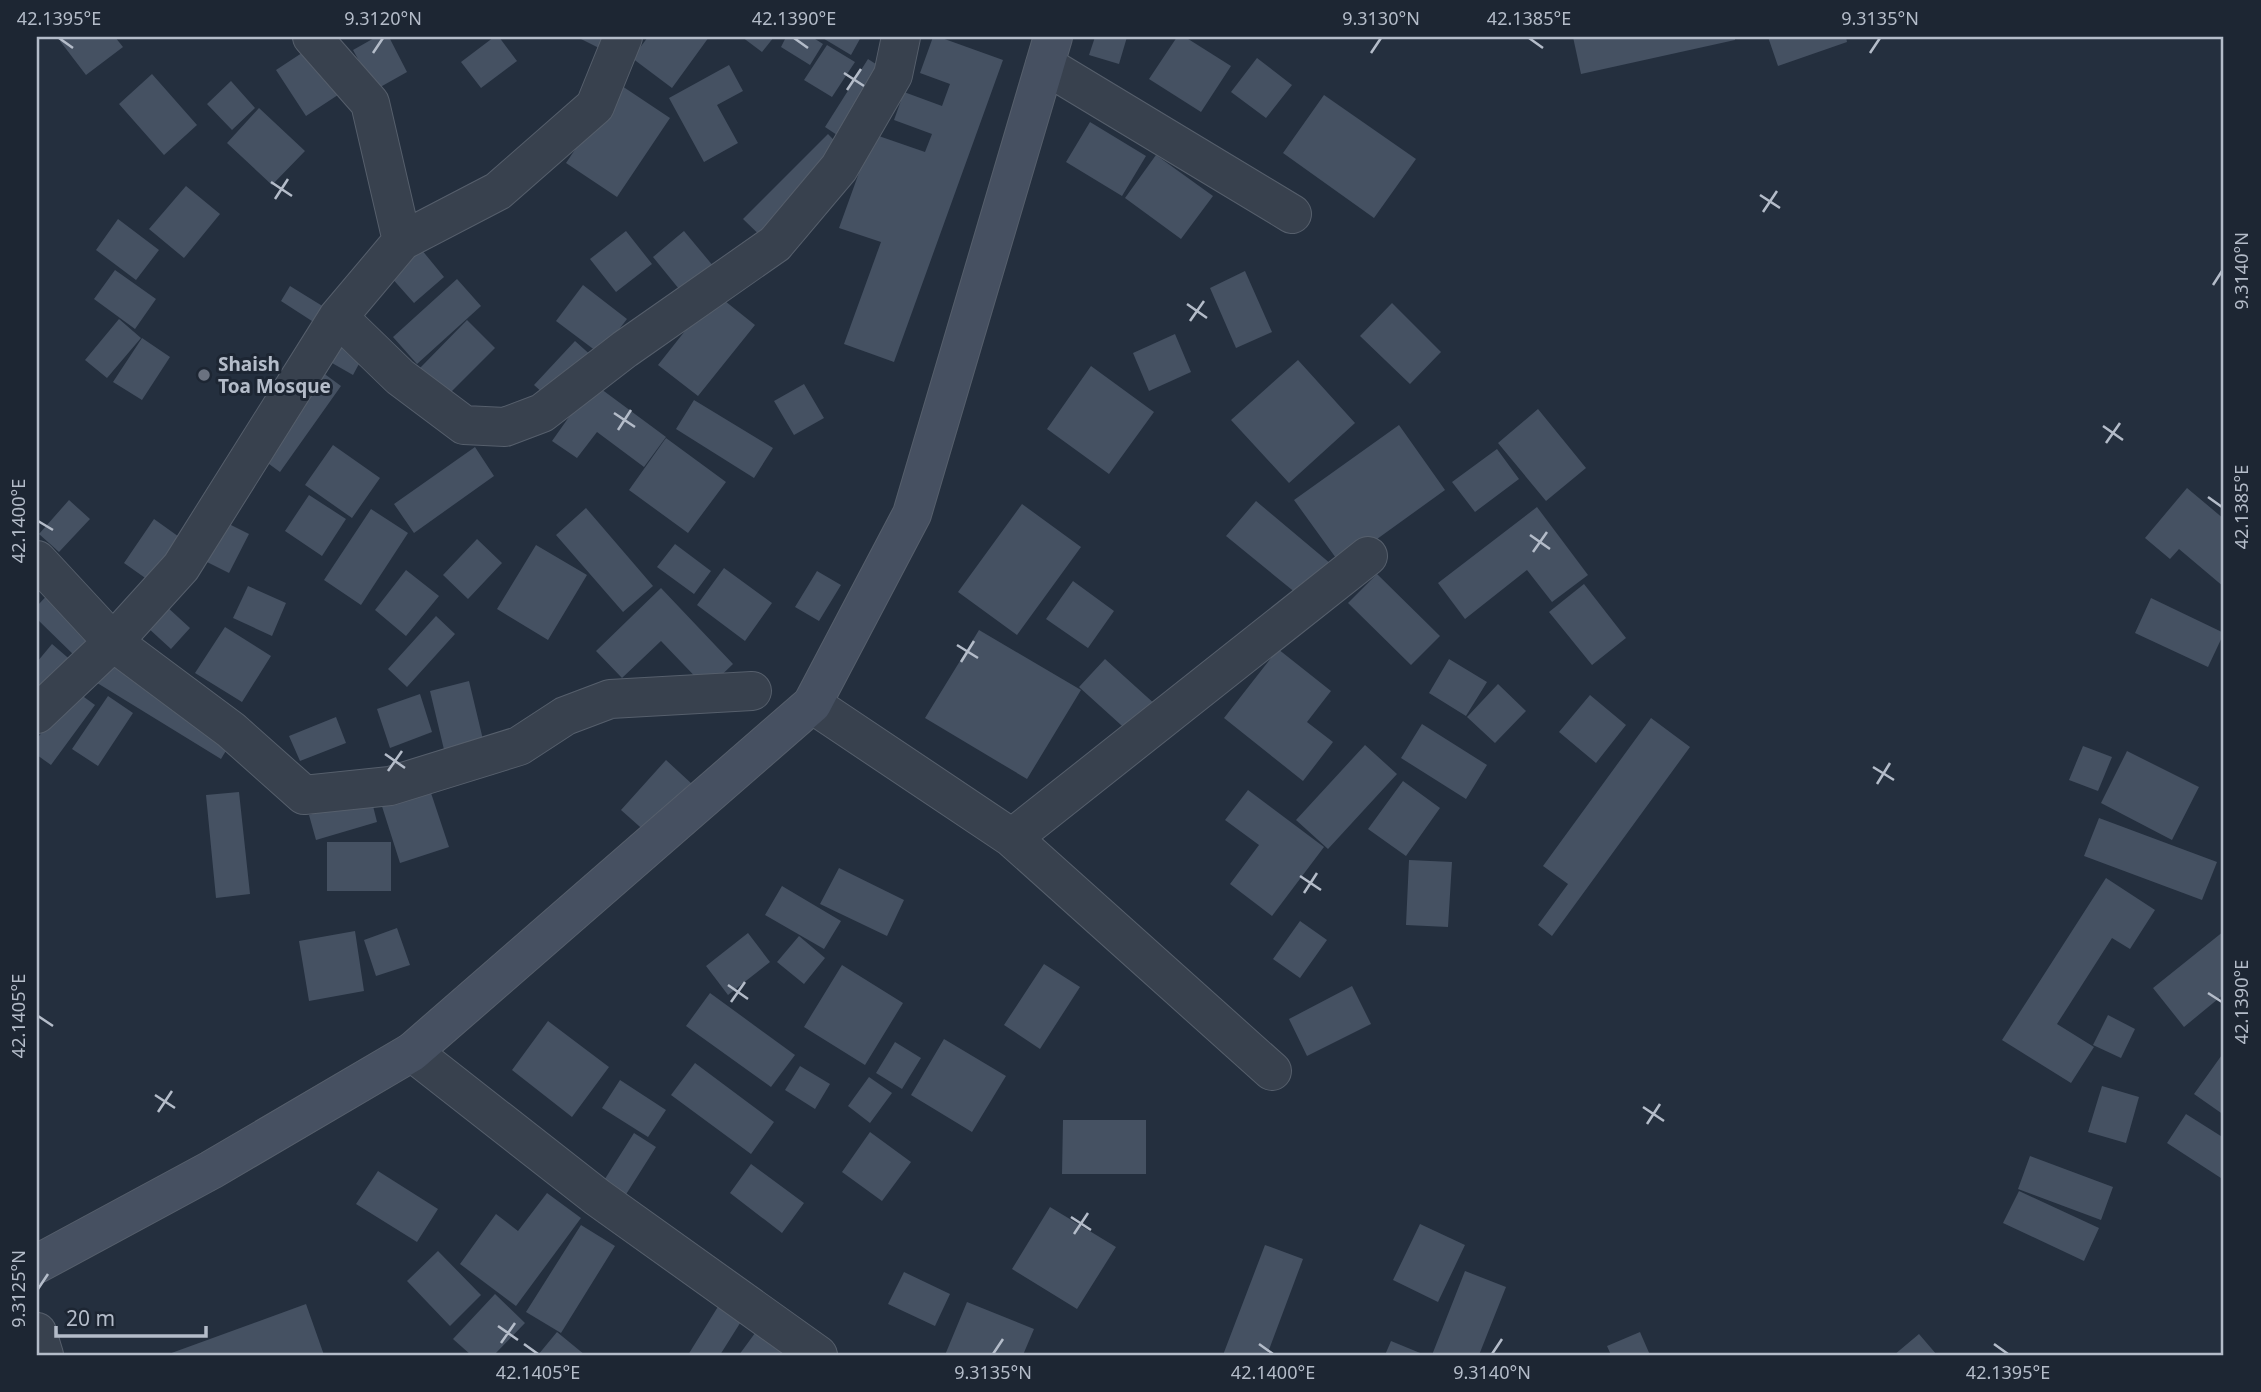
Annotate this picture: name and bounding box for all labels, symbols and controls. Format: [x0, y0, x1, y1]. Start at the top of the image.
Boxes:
text: 42.1395°E [17, 6, 101, 30]
text: 9.3120°N [344, 6, 422, 30]
text: 42.1390°E [752, 6, 836, 30]
text: 9.3130°N [1342, 6, 1420, 30]
text: 42.1385°E [1487, 6, 1571, 30]
text: 9.3135°N [1841, 6, 1919, 30]
text: 9.3140°N [2229, 232, 2253, 310]
place label: Shaish Toa Mosque [218, 351, 331, 399]
marker: Shaish Toa Mosque [196, 367, 212, 383]
text: 42.1385°E [2229, 465, 2253, 549]
text: 42.1400°E [6, 479, 30, 563]
text: 42.1390°E [2229, 960, 2253, 1044]
text: 42.1405°E [6, 974, 30, 1058]
text: 9.3125°N [6, 1250, 30, 1328]
scale bar [56, 1294, 206, 1338]
text: 20 m [66, 1304, 115, 1332]
text: 42.1405°E [496, 1360, 580, 1384]
text: 9.3135°N [954, 1360, 1032, 1384]
text: 42.1400°E [1231, 1360, 1315, 1384]
text: 9.3140°N [1453, 1360, 1531, 1384]
text: 42.1395°E [1966, 1360, 2050, 1384]

